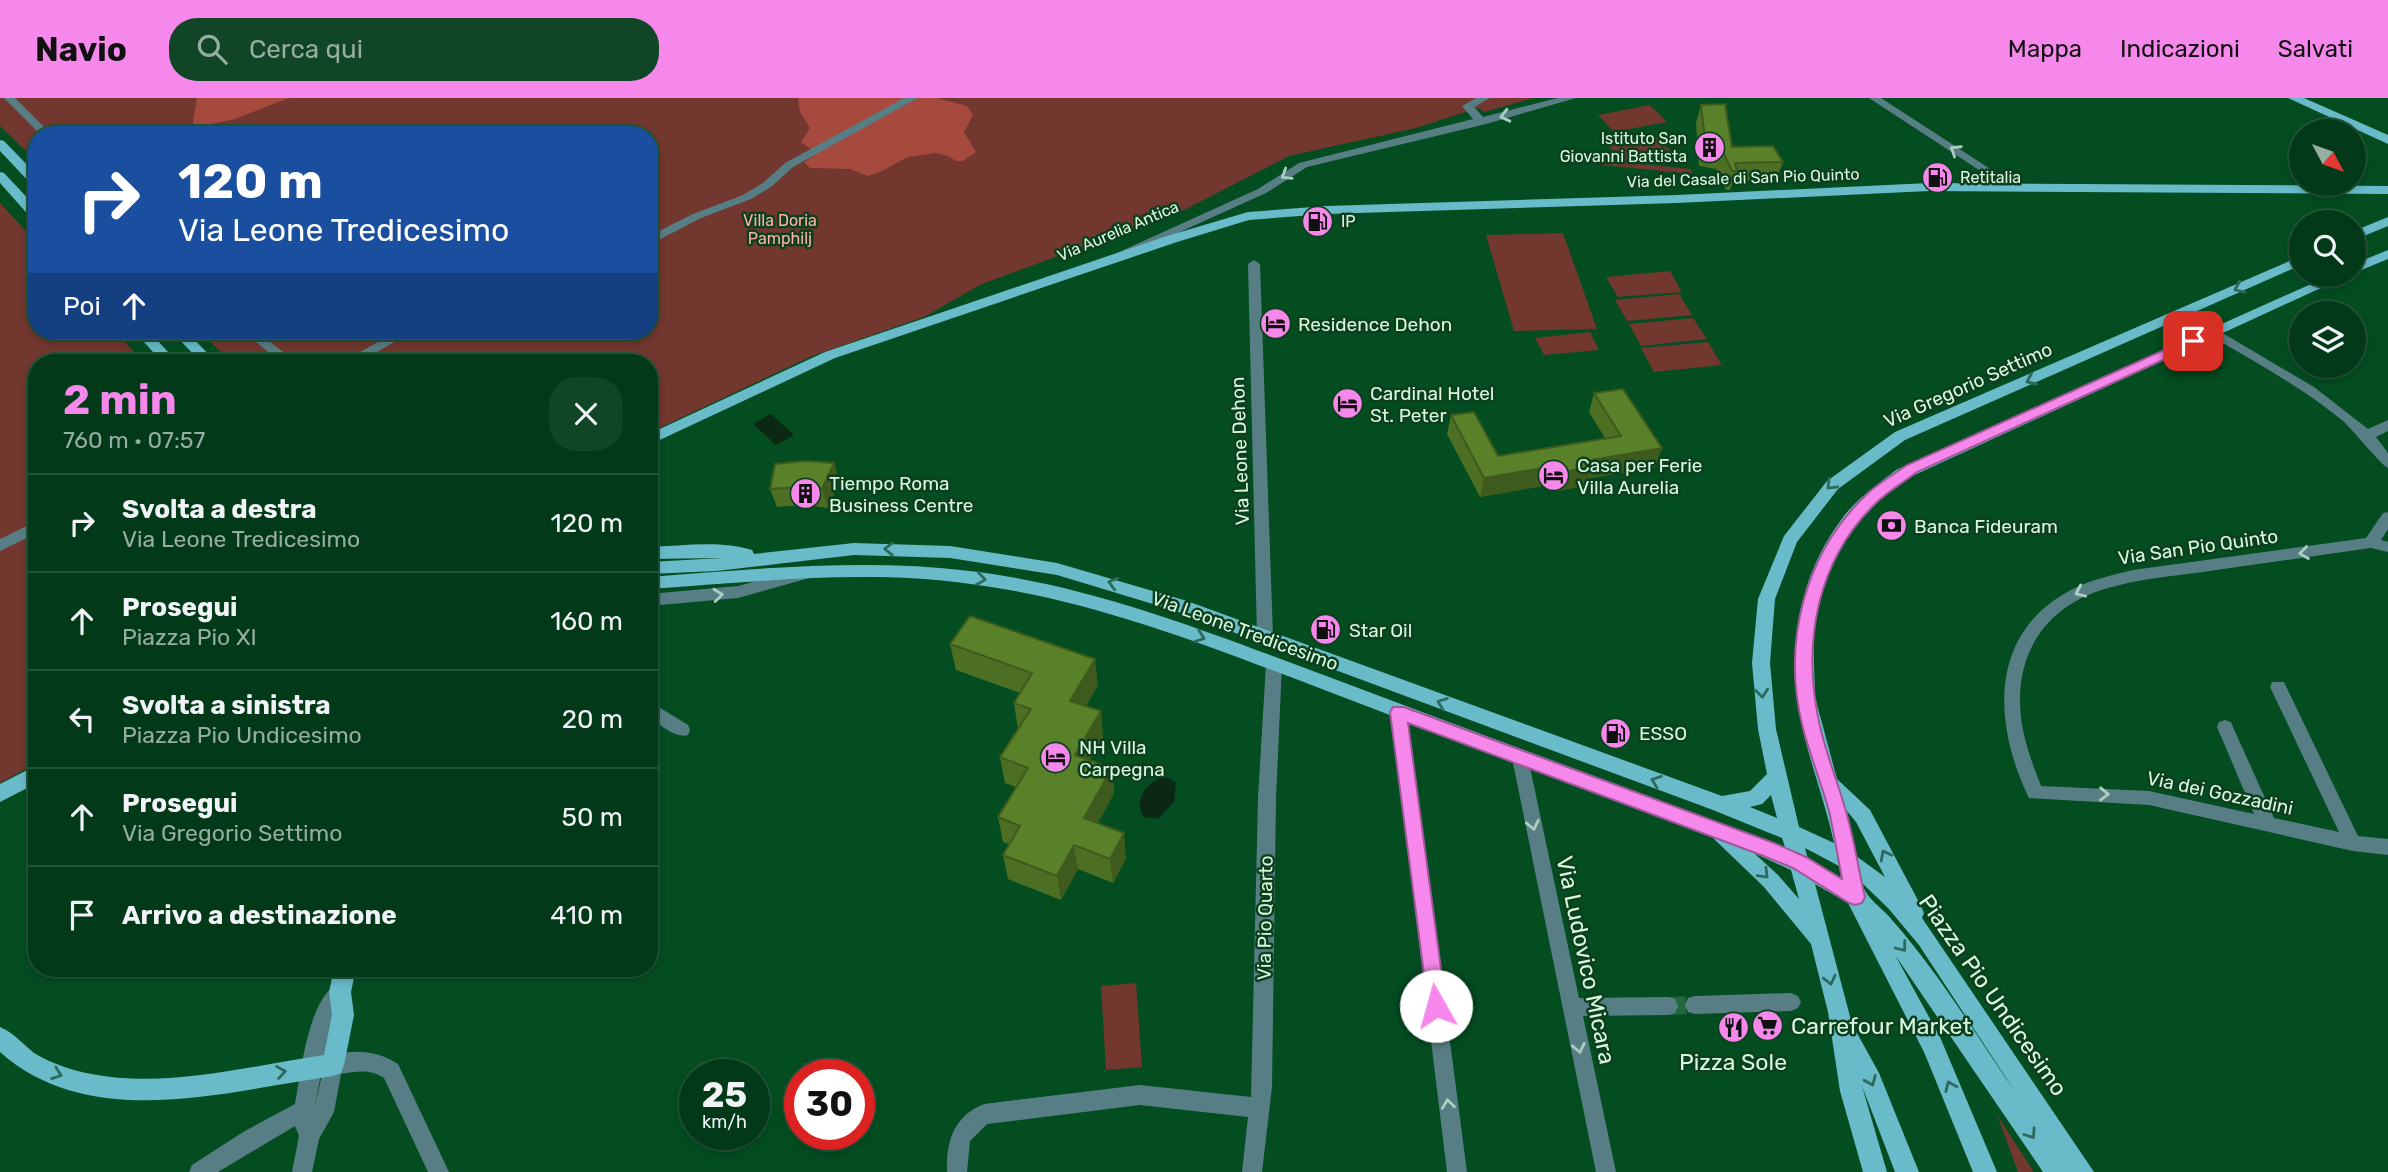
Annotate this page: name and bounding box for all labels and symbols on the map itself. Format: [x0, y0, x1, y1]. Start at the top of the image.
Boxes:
one-way arrow [1499, 108, 1511, 122]
north arrow [2289, 119, 2366, 196]
place label: Istituto San Giovanni Battista [1560, 129, 1687, 166]
building icon: Istituto San Giovanni Battista [1693, 130, 1727, 164]
one-way arrow [1949, 146, 1962, 159]
fuel station icon: Retitalia [1920, 160, 1954, 194]
street label: Via del Casale di San Pio Quinto [1626, 164, 1860, 192]
one-way arrow [1280, 166, 1293, 179]
place label: Retitalia [1960, 168, 2021, 187]
street label: Via Aurelia Antica [1054, 197, 1182, 265]
fuel station icon: IP [1301, 204, 1335, 238]
park label: Villa Doria Pamphilj [743, 211, 817, 248]
place label: IP [1341, 212, 1356, 231]
one-way arrow [2234, 280, 2246, 294]
hotel icon: Residence Dehon [1258, 307, 1292, 341]
pin [2163, 311, 2223, 371]
place label: Residence Dehon [1298, 313, 1452, 336]
street label: Via Gregorio Settimo [1880, 337, 2056, 433]
one-way arrow [2026, 372, 2038, 386]
street label: Via Leone Dehon [1226, 376, 1254, 526]
place label: Cardinal Hotel St. Peter [1370, 382, 1494, 427]
hotel icon: Cardinal Hotel St. Peter [1330, 387, 1364, 421]
place label: Casa per Ferie Villa Aurelia [1577, 454, 1702, 499]
hotel icon: Casa per Ferie Villa Aurelia [1537, 459, 1571, 493]
place label: Tiempo Roma Business Centre [829, 472, 973, 517]
building icon: Tiempo Roma Business Centre [789, 477, 823, 511]
one-way arrow [1827, 477, 1839, 489]
bank icon: Banca Fideuram [1874, 509, 1908, 543]
place label: Banca Fideuram [1914, 515, 2058, 538]
street label: Via San Pio Quinto [2116, 524, 2280, 570]
one-way arrow [884, 542, 895, 557]
one-way arrow [2298, 545, 2310, 560]
one-way arrow [975, 571, 986, 586]
one-way arrow [1108, 577, 1120, 592]
one-way arrow [2075, 584, 2088, 598]
one-way arrow [712, 587, 724, 602]
street label: Via Leone Tredicesimo [1149, 587, 1341, 675]
fuel station icon: Star Oil [1309, 613, 1343, 647]
place label: Star Oil [1349, 619, 1412, 642]
one-way arrow [1193, 629, 1205, 643]
one-way arrow [1754, 688, 1769, 699]
one-way arrow [1437, 697, 1449, 711]
fuel station icon: ESSO [1599, 716, 1633, 750]
place label: ESSO [1639, 722, 1687, 745]
place label: NH Villa Carpegna [1079, 736, 1165, 781]
hotel icon: NH Villa Carpegna [1039, 741, 1073, 775]
street label: Via dei Gozzadini [2145, 766, 2295, 820]
one-way arrow [1651, 775, 1663, 789]
one-way arrow [2098, 787, 2109, 802]
one-way arrow [1525, 819, 1540, 831]
one-way arrow [1880, 849, 1893, 862]
street label: Via Ludovico Micara [1550, 853, 1622, 1067]
street label: Via Pio Quarto [1252, 855, 1278, 981]
one-way arrow [1756, 866, 1769, 879]
street label: Piazza Pio Undicesimo [1913, 889, 2073, 1101]
one-way arrow [1893, 939, 1906, 952]
position arrow [1399, 969, 1473, 1043]
one-way arrow [1822, 974, 1836, 986]
supermarket icon: Carrefour Market [1751, 1009, 1785, 1043]
restaurant icon: Pizza Sole [1716, 1011, 1750, 1045]
place label: Carrefour Market [1791, 1012, 1971, 1040]
one-way arrow [1571, 1042, 1585, 1054]
place label: Pizza Sole [1679, 1048, 1787, 1076]
speed limit sign: 30 [784, 1059, 875, 1150]
one-way arrow [275, 1065, 287, 1080]
one-way arrow [50, 1066, 62, 1080]
one-way arrow [1863, 1074, 1877, 1087]
one-way arrow [1944, 1081, 1958, 1093]
one-way arrow [1441, 1098, 1456, 1110]
one-way arrow [2023, 1126, 2035, 1139]

